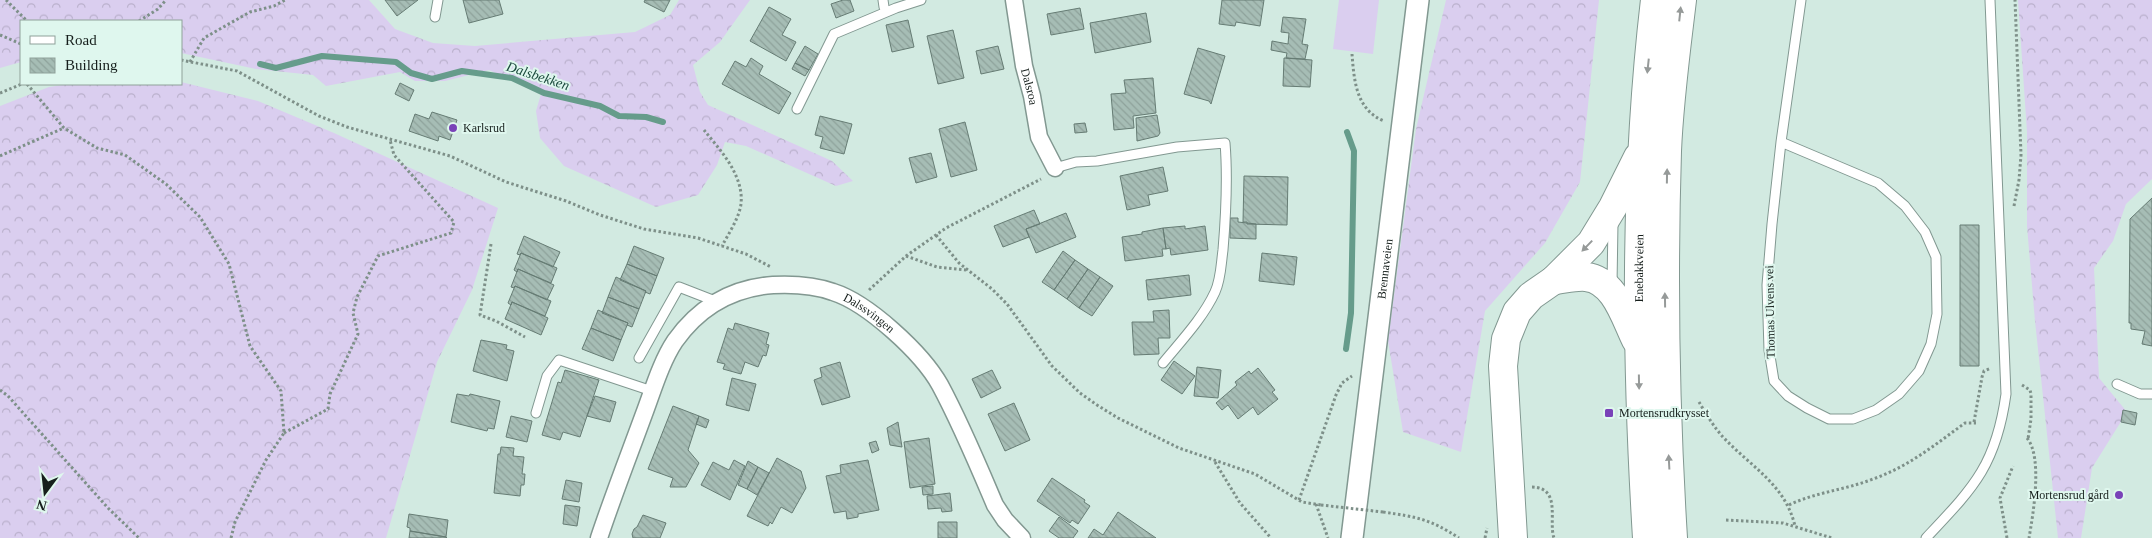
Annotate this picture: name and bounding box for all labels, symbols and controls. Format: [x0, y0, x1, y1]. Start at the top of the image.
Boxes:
one-way arrow [1676, 6, 1684, 22]
legend [20, 20, 182, 85]
text: Road [65, 32, 97, 48]
text: Building [65, 57, 118, 73]
water label: Dalsbekken [504, 58, 571, 93]
one-way arrow [1643, 58, 1651, 74]
street label: Dalsroa [1018, 67, 1041, 107]
place label: Karlsrud [463, 121, 505, 135]
marker: Karlsrud [447, 122, 459, 134]
one-way arrow [1663, 168, 1671, 184]
street label: Enebakkveien [1632, 234, 1646, 302]
street label: Brennaveien [1374, 238, 1396, 300]
one-way arrow [1581, 240, 1593, 252]
street label: Thomas Ulvens vei [1762, 265, 1778, 359]
street label: Dalssvingen [841, 290, 897, 336]
one-way arrow [1661, 292, 1669, 308]
one-way arrow [1635, 375, 1643, 391]
place label: Mortensrudkrysset [1619, 406, 1710, 420]
marker: Mortensrudkrysset [1603, 407, 1615, 419]
one-way arrow [1664, 454, 1672, 470]
north arrow [20, 468, 70, 518]
place label: Mortensrud gård [2029, 488, 2109, 502]
marker: Mortensrud gård [2113, 489, 2125, 501]
text: N [35, 497, 49, 514]

